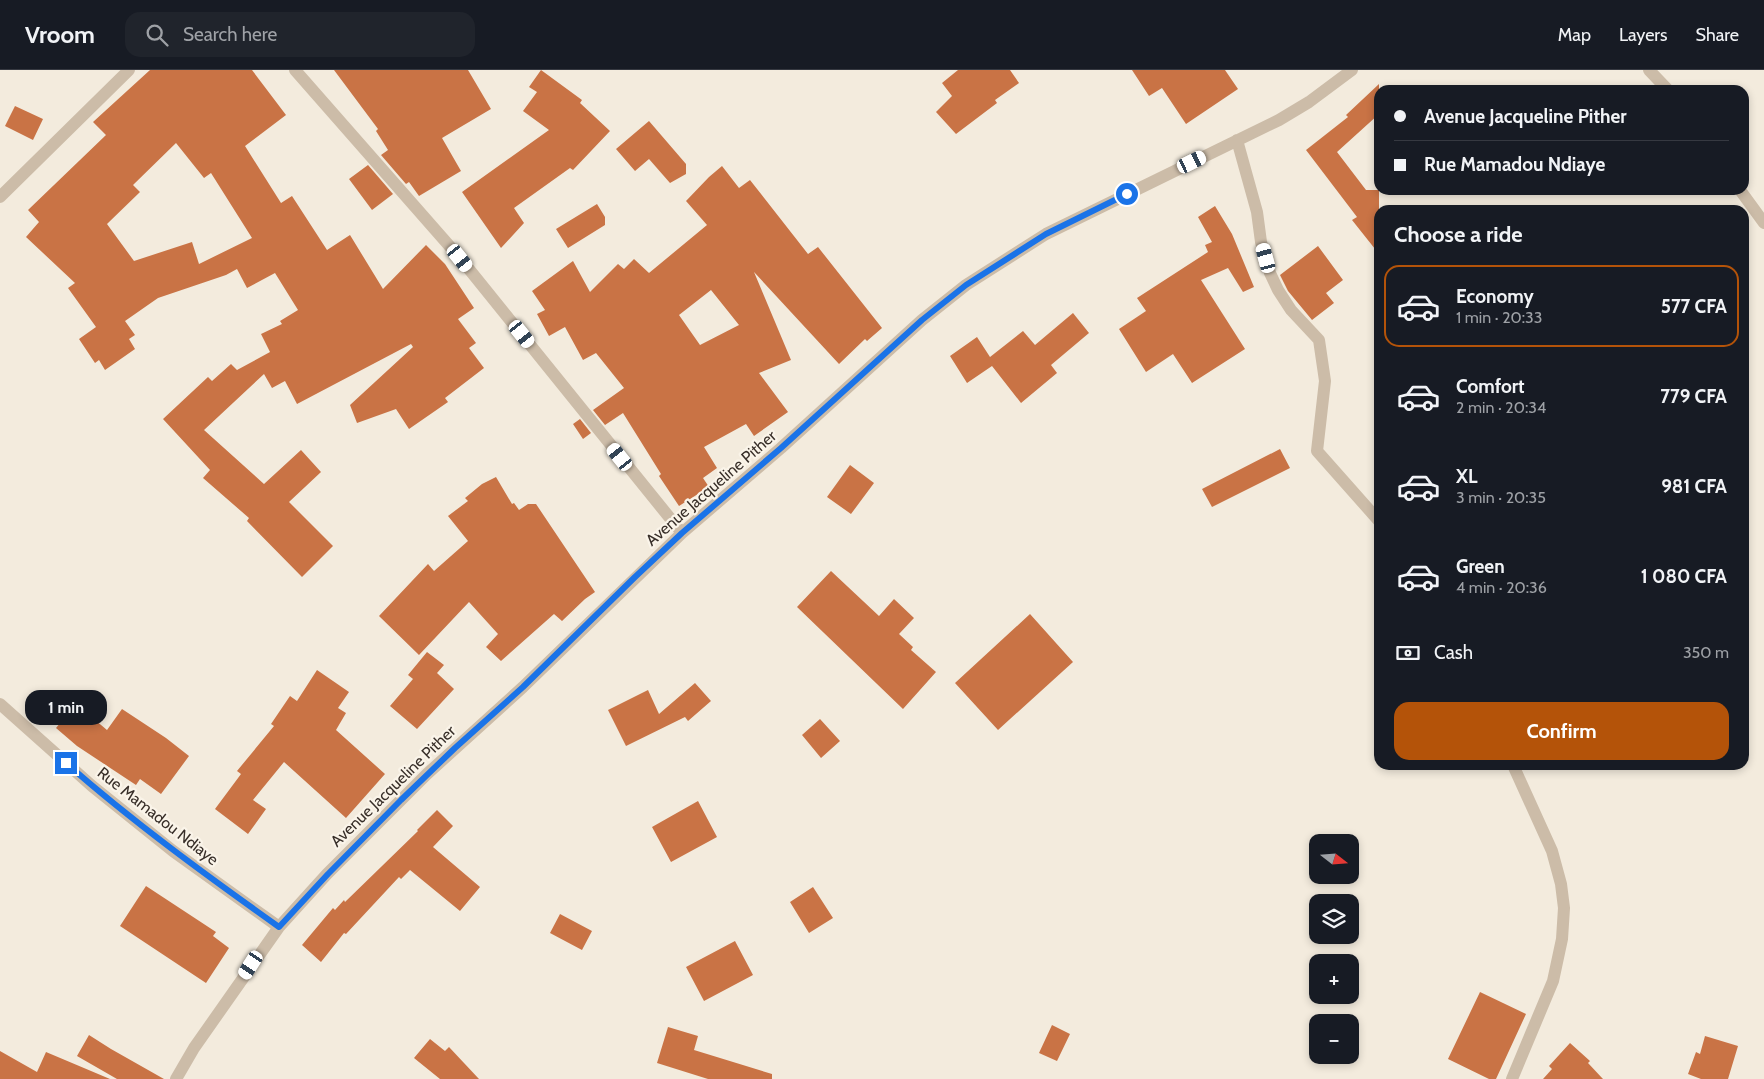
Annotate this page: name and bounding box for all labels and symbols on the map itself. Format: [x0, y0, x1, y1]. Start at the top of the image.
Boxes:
car [1175, 149, 1208, 175]
route start [1116, 183, 1138, 205]
car [444, 242, 475, 274]
car [1254, 242, 1277, 274]
car [506, 318, 537, 350]
street label: Avenue Jacqueline Pither [642, 426, 781, 550]
car [604, 441, 635, 473]
callout: 1 min [25, 690, 107, 726]
street label: Avenue Jacqueline Pither [327, 721, 460, 851]
route end [55, 752, 77, 774]
street label: Rue Mamadou Ndiaye [94, 763, 222, 869]
north arrow [1309, 834, 1359, 884]
car [236, 948, 265, 982]

